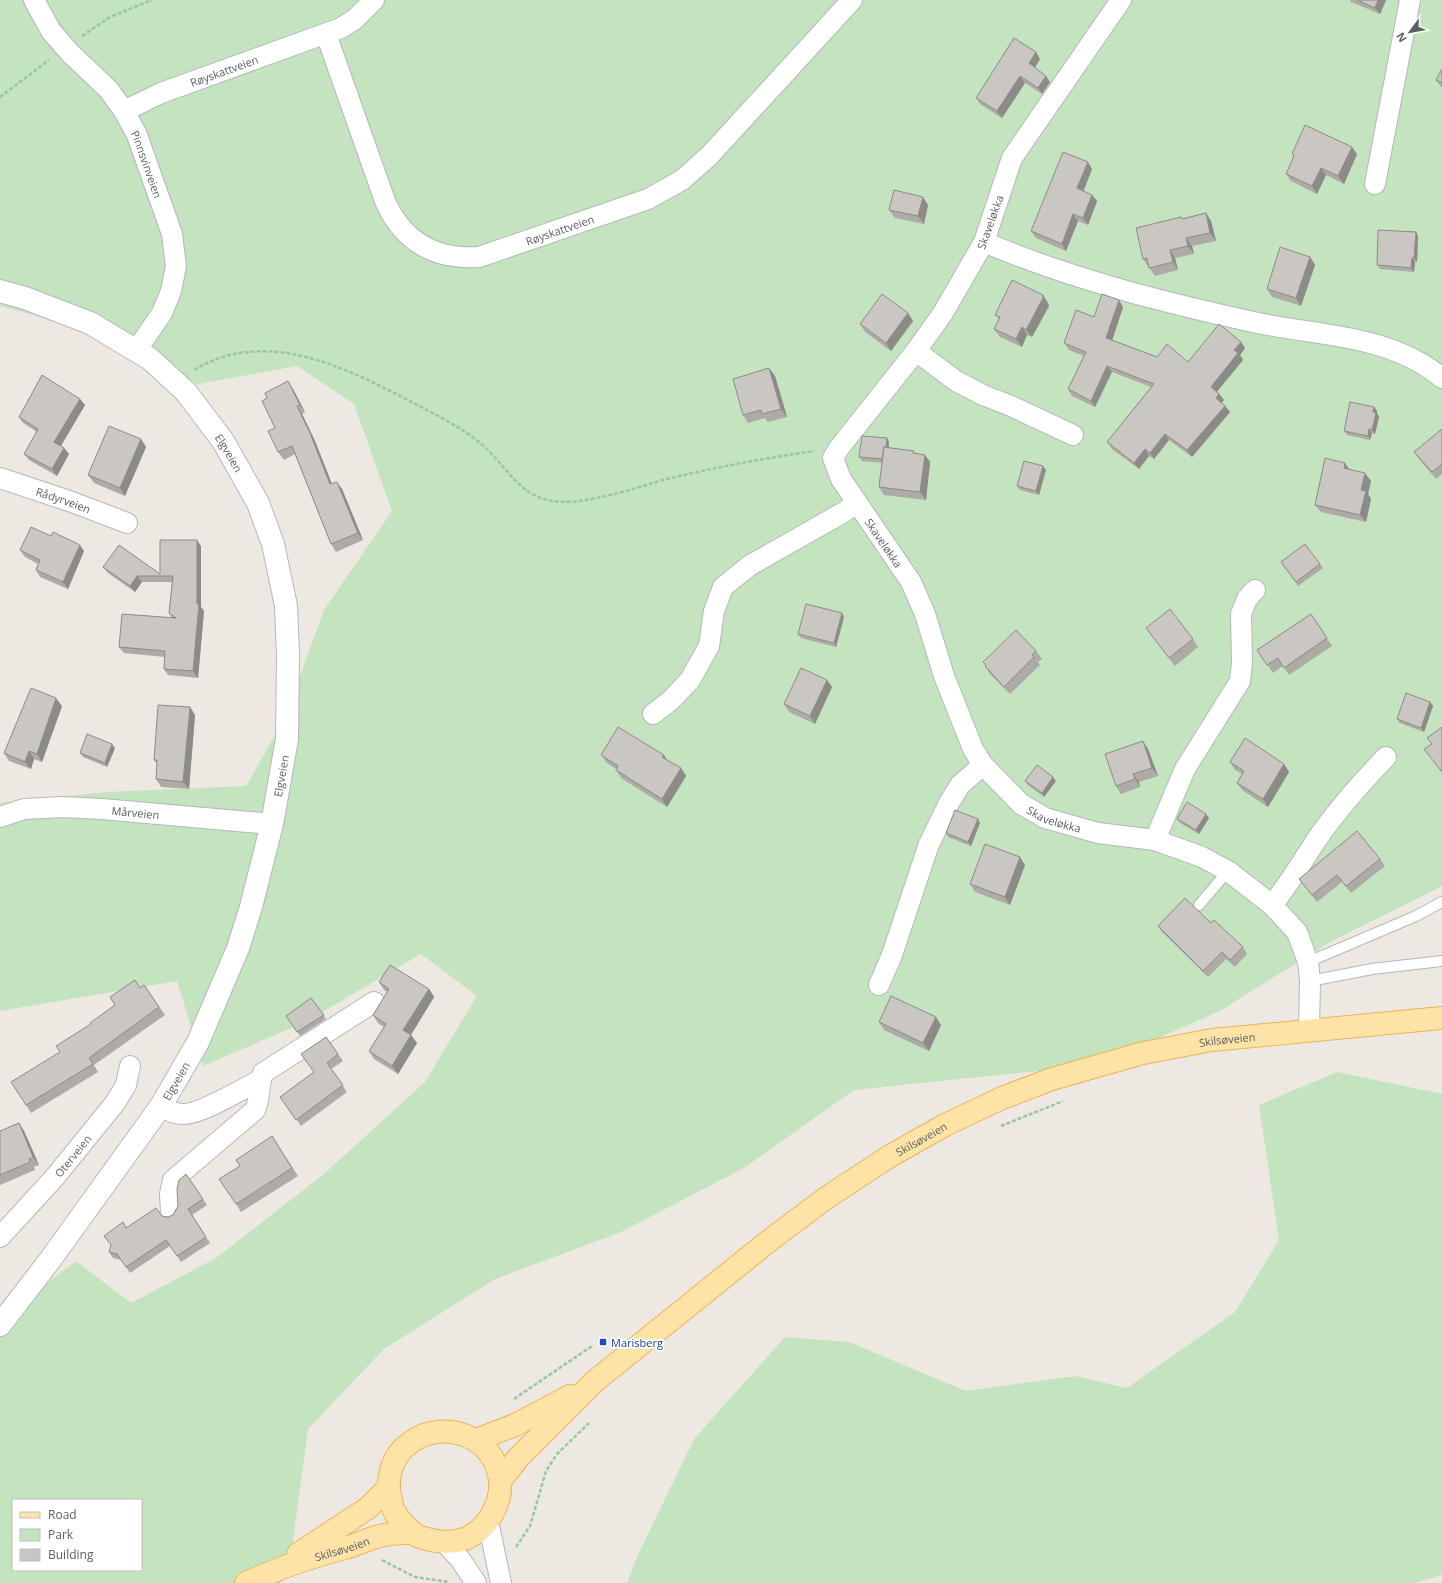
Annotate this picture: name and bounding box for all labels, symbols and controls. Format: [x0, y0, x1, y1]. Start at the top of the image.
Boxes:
north arrow [1390, 12, 1430, 52]
text: N [1392, 30, 1410, 45]
street label: Røyskattveien [188, 51, 260, 89]
street label: Pinnsvinveien [128, 127, 166, 200]
street label: Skaveløkka [973, 193, 1007, 251]
street label: Røyskattveien [523, 211, 596, 248]
street label: Elgveien [212, 430, 246, 475]
street label: Rådyrveien [34, 483, 93, 516]
street label: Skaveløkka [862, 515, 906, 570]
street label: Elgveien [270, 754, 292, 798]
street label: Mårveien [111, 802, 160, 822]
street label: Skaveløkka [1024, 802, 1083, 835]
street label: Skilsøveien [1198, 1028, 1256, 1050]
street label: Elgveien [159, 1059, 193, 1103]
street label: Skilsøveien [893, 1118, 949, 1159]
street label: Oterveien [51, 1131, 94, 1180]
place label: Marisberg [611, 1335, 663, 1350]
marker: Marisberg [598, 1337, 608, 1347]
legend [12, 1499, 142, 1571]
text: Road [48, 1506, 77, 1523]
text: Park [48, 1526, 74, 1543]
street label: Skilsøveien [313, 1532, 371, 1564]
text: Building [48, 1546, 94, 1563]

